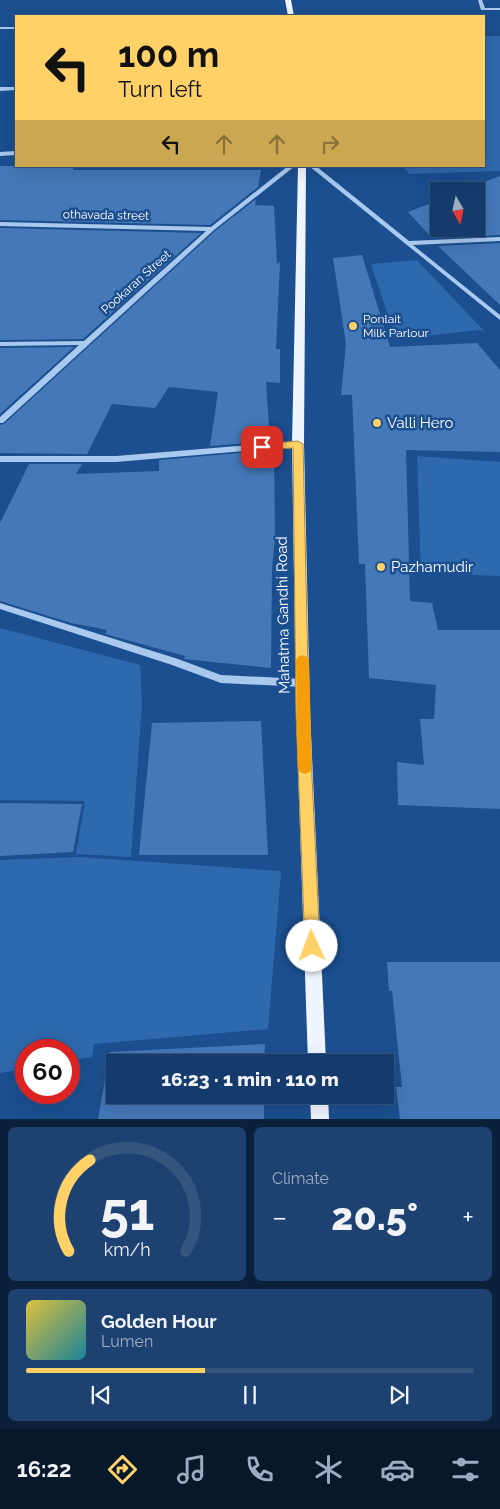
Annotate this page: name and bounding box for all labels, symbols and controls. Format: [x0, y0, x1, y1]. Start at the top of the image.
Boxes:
text: 100 m [118, 34, 219, 75]
icon: left [35, 35, 100, 100]
text: Turn left [118, 76, 202, 102]
icon: left [157, 130, 185, 158]
icon: ahead [210, 130, 238, 158]
icon: ahead [263, 130, 291, 158]
icon: right [316, 130, 344, 158]
north arrow [430, 182, 485, 238]
map controls [430, 182, 485, 237]
street label: othavada street [63, 207, 149, 223]
street label: Pookaran Street [98, 247, 174, 317]
place label: Ponlait Milk Parlour [363, 312, 430, 340]
marker: Ponlait Milk Parlour [347, 320, 359, 332]
place label: Valli Hero [387, 414, 454, 432]
marker: Valli Hero [371, 417, 383, 429]
pin [241, 426, 283, 468]
icon: arrive [248, 433, 276, 461]
street label: Mahatma Gandhi Road [273, 536, 293, 694]
place label: Pazhamudir [391, 558, 474, 576]
marker: Pazhamudir [375, 561, 387, 573]
position arrow [285, 919, 337, 971]
speed limit sign: 60 [15, 1039, 80, 1104]
text: 16:23 · 1 min · 110 m [161, 1068, 339, 1090]
text: Climate [272, 1169, 329, 1188]
text: 51 [100, 1181, 154, 1242]
text: 20.5° [331, 1194, 418, 1239]
text: − [272, 1201, 287, 1234]
text: + [462, 1201, 474, 1234]
text: km/h [103, 1239, 151, 1260]
text: Golden Hour [101, 1310, 217, 1332]
text: Lumen [101, 1332, 153, 1351]
icon: previous [87, 1381, 115, 1409]
icon: pause [236, 1381, 264, 1409]
icon: next [385, 1381, 413, 1409]
icon: directions [105, 1452, 140, 1487]
icon: music [174, 1452, 209, 1487]
icon: phone [242, 1452, 277, 1487]
icon: climate [311, 1452, 346, 1487]
icon: car [380, 1452, 415, 1487]
icon: filters [448, 1452, 483, 1487]
text: 16:22 [17, 1456, 71, 1482]

